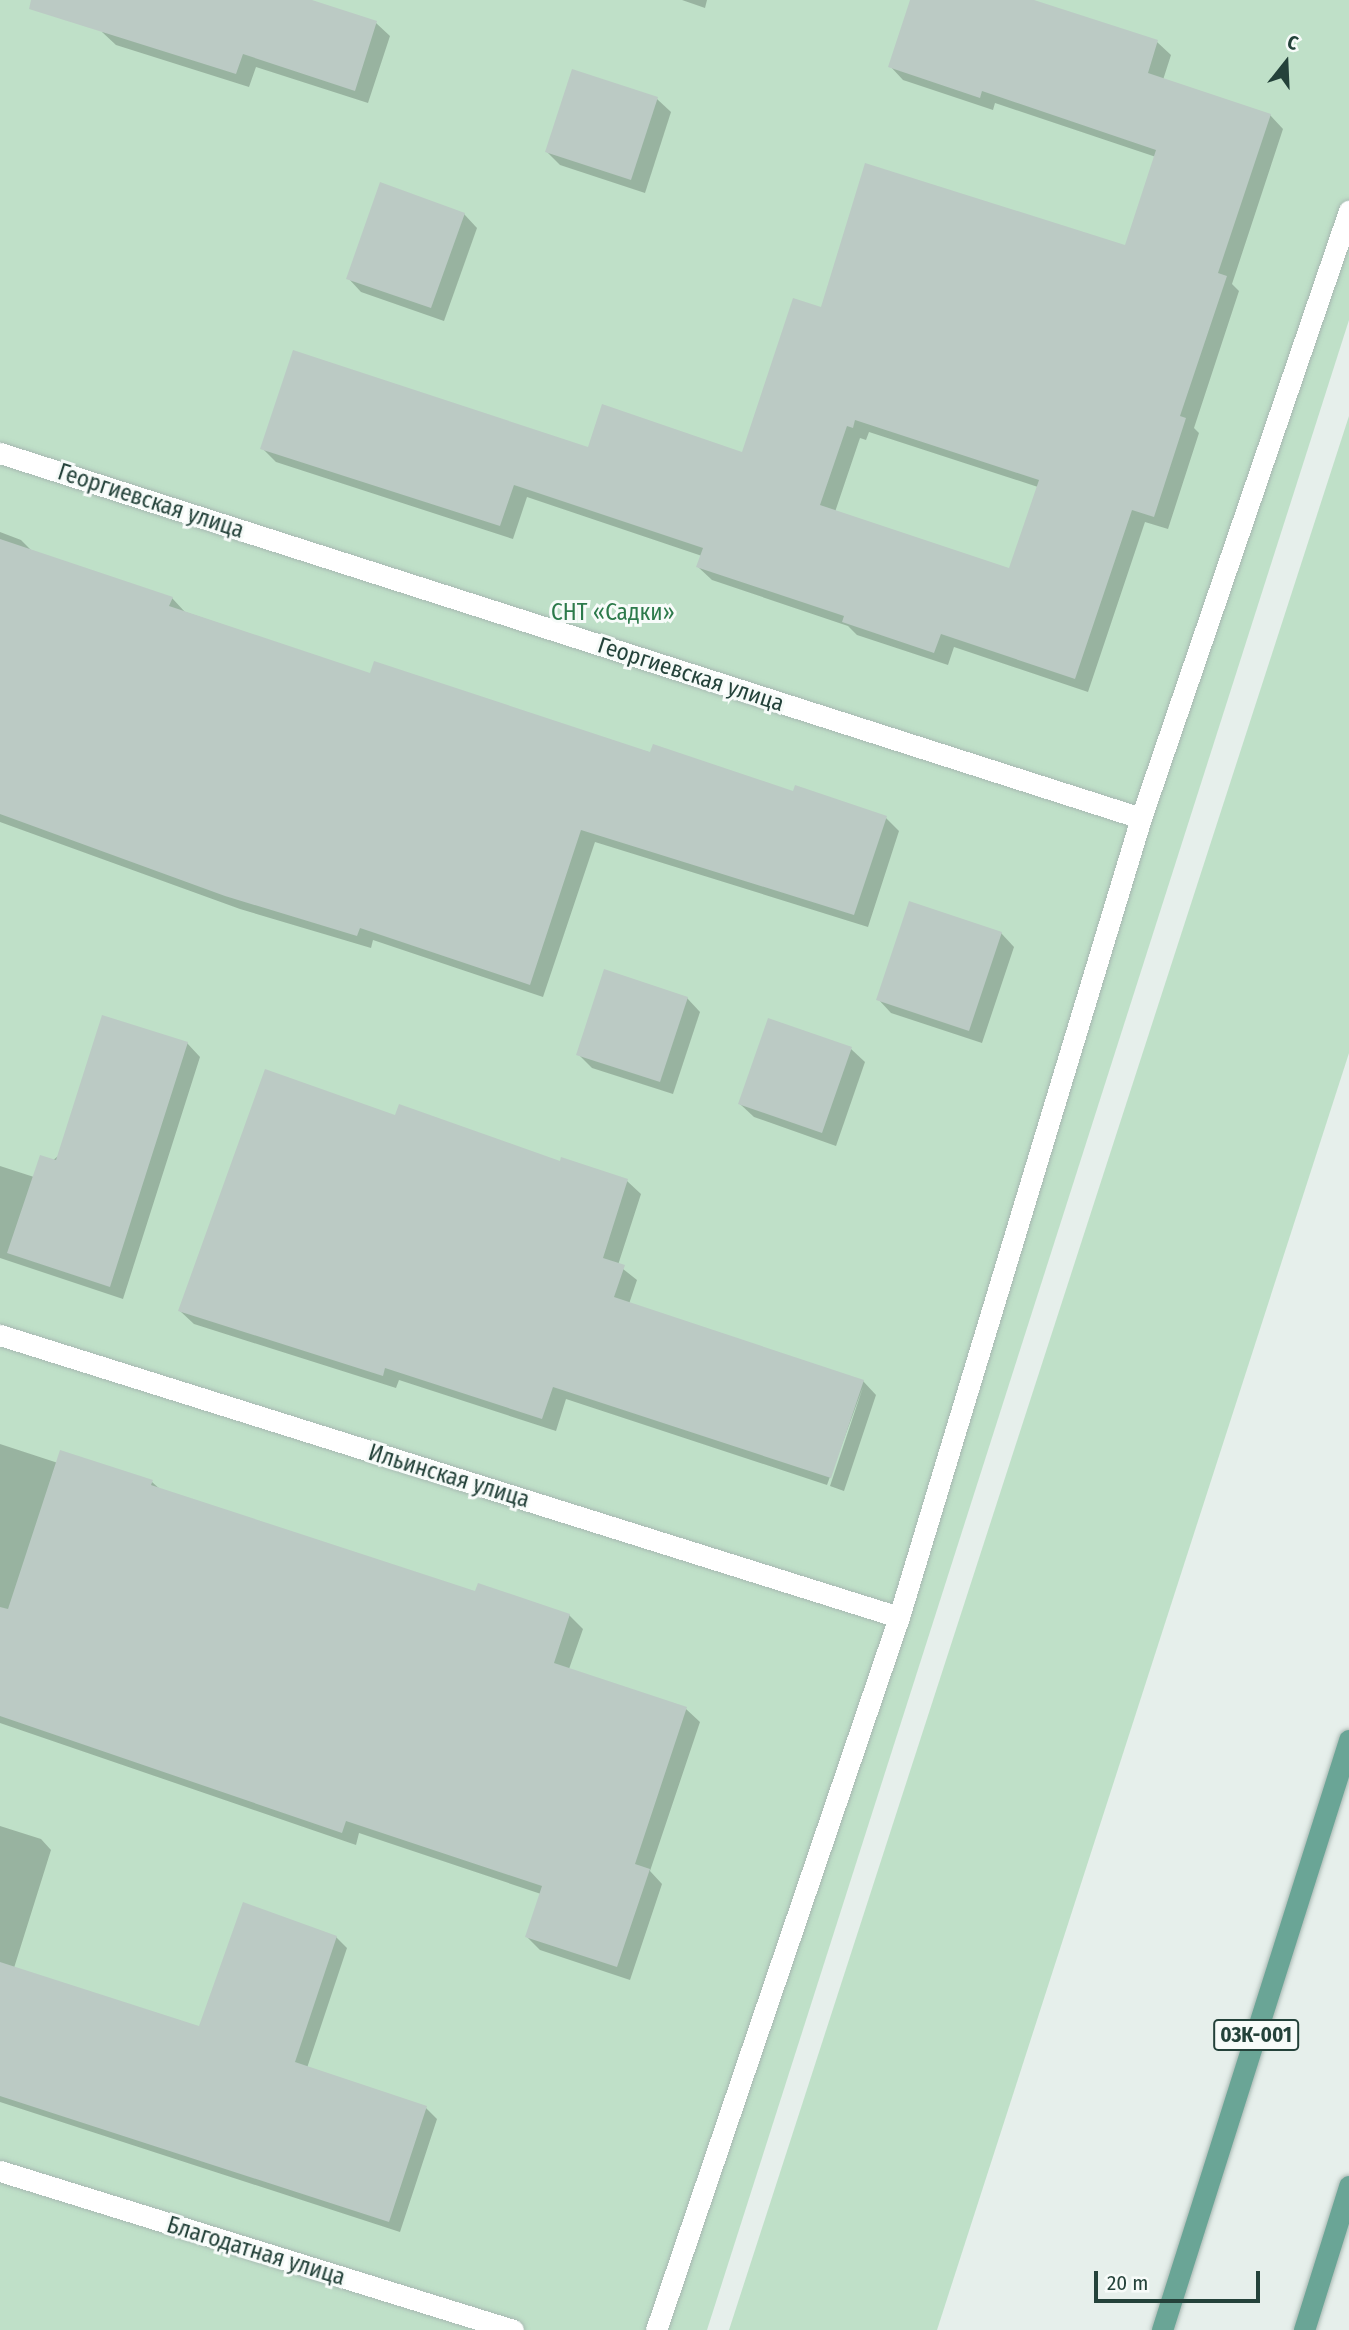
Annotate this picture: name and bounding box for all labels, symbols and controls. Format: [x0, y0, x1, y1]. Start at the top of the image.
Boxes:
north arrow [1251, 28, 1321, 98]
text: С [1284, 30, 1301, 55]
street label: Георгиевская улица [54, 458, 248, 544]
park label: СНТ «Садки» [551, 598, 675, 626]
street label: Георгиевская улица [594, 631, 788, 717]
street label: Ильинская улица [365, 1438, 533, 1514]
road number: 03К-001 [1212, 2018, 1300, 2052]
street label: Благодатная улица [164, 2211, 348, 2291]
scale bar [1097, 2256, 1263, 2300]
text: 20 m [1107, 2270, 1148, 2296]

